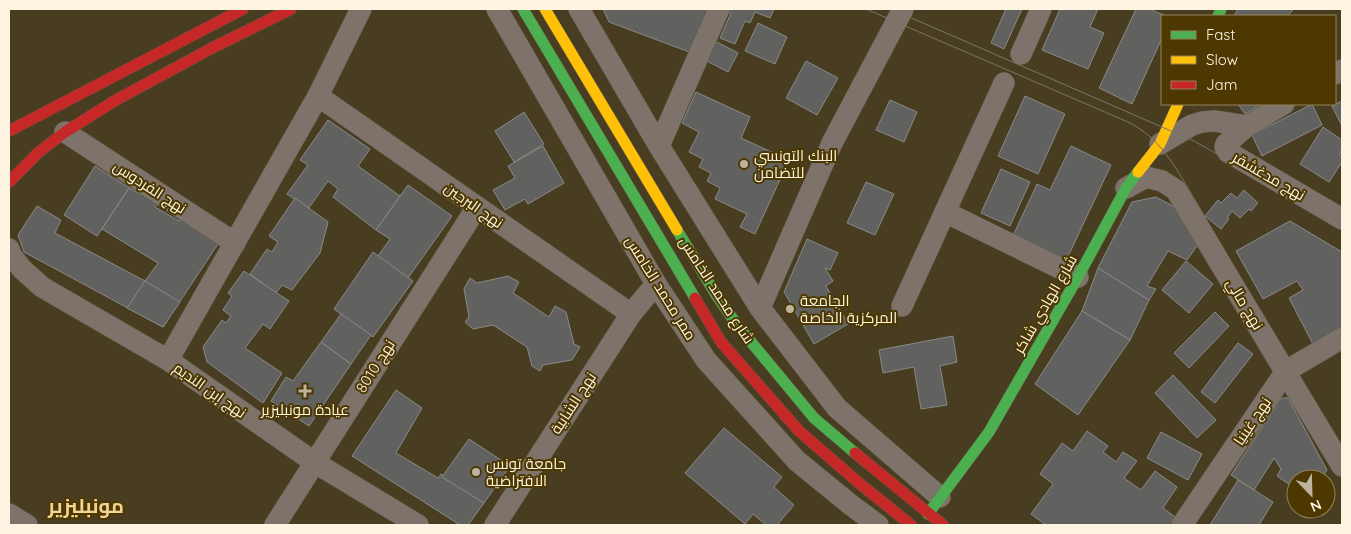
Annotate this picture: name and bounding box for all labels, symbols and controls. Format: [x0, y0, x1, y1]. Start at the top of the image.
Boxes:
legend [1161, 15, 1336, 105]
text: Fast [1206, 25, 1235, 44]
text: Slow [1206, 50, 1238, 69]
text: Jam [1206, 75, 1237, 94]
place label: البنك التونسي للتضامن [754, 146, 837, 183]
street label: نهج مدغشقر [1227, 147, 1309, 206]
street label: نهج الفردوس [109, 156, 190, 219]
marker: البنك التونسي للتضامن [738, 158, 750, 170]
street label: نهج البرجين [440, 178, 507, 234]
street label: ممر محمد الخامس [620, 232, 701, 344]
street label: شارع محمد الخامس [674, 233, 759, 348]
street label: شارع الهادي شاكر [1008, 251, 1084, 359]
street label: نهج مالي [1220, 275, 1268, 335]
place label: الجامعة المركزية الخاصة [800, 291, 897, 327]
marker: الجامعة المركزية الخاصة [784, 303, 796, 315]
street label: نهج 8010 [351, 336, 400, 397]
street label: نهج إبن النديم [169, 358, 250, 424]
street label: نهج الشابية [546, 368, 602, 439]
marker: عيادة مونبليزير [298, 384, 312, 398]
street label: نهج غينيا [1229, 393, 1277, 450]
place label: عيادة مونبليزير [260, 400, 349, 419]
place label: جامعة تونس الافتراضية [486, 454, 566, 490]
marker: جامعة تونس الافتراضية [470, 466, 482, 478]
north arrow [1286, 469, 1336, 519]
district label: مونبليزير [47, 493, 124, 518]
text: N [1308, 496, 1324, 516]

